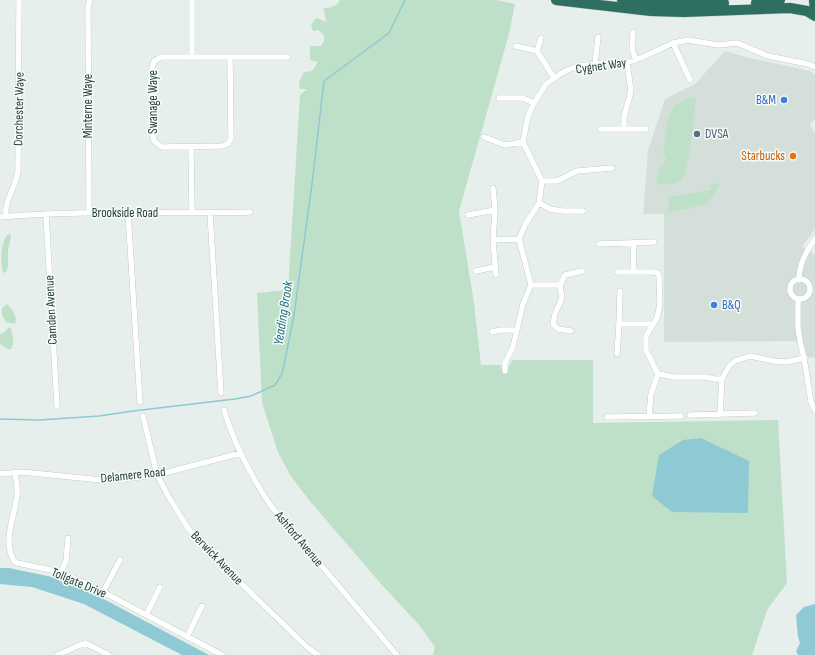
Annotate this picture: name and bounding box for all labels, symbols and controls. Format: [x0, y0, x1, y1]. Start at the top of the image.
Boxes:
street label: Cygnet Way [575, 55, 627, 77]
street label: Swanage Waye [145, 70, 161, 134]
street label: Dorchester Waye [10, 72, 28, 146]
street label: Minterne Waye [80, 74, 96, 138]
place label: B&M [756, 92, 776, 108]
marker: B&M [779, 95, 789, 105]
place label: DVSA [705, 126, 729, 142]
marker: DVSA [692, 129, 702, 139]
place label: Starbucks [741, 148, 785, 164]
marker: Starbucks [788, 151, 798, 161]
street label: Brookside Road [92, 205, 158, 221]
street label: Camden Avenue [41, 275, 61, 345]
water label: Yeading Brook [270, 279, 297, 346]
place label: B&Q [722, 297, 741, 313]
marker: B&Q [709, 300, 719, 310]
street label: Delamere Road [100, 464, 166, 486]
street label: Ashford Avenue [271, 507, 327, 570]
street label: Berwick Avenue [187, 528, 247, 588]
street label: Tollgate Drive [49, 564, 109, 602]

